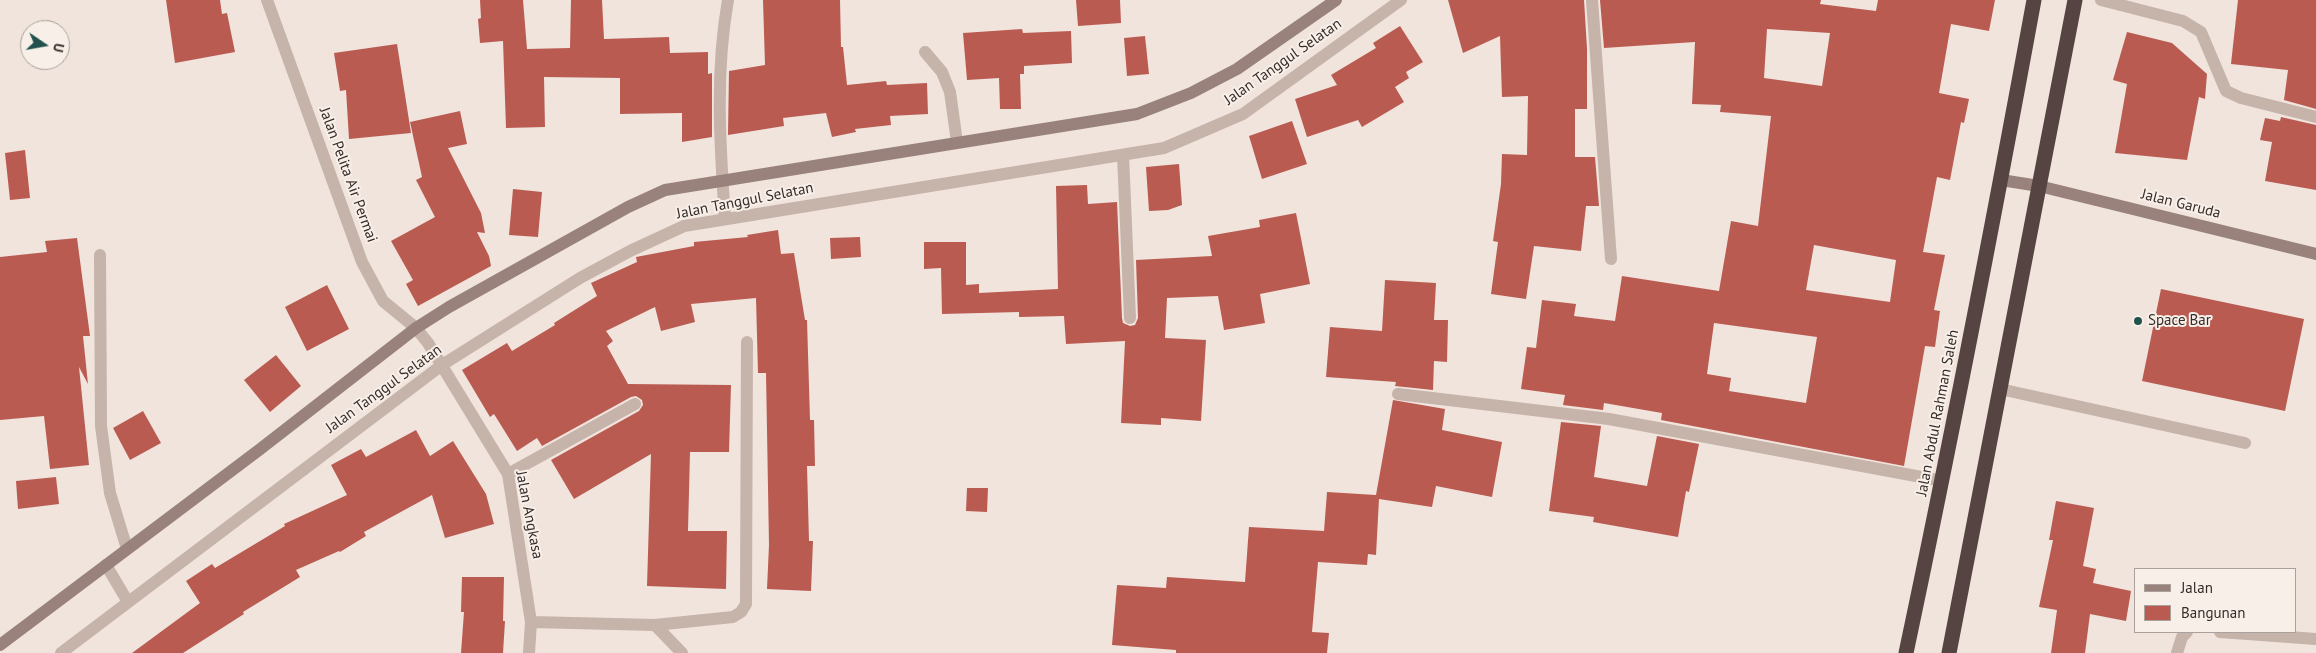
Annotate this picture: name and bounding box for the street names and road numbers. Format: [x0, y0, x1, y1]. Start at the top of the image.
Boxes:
street label: Jalan Tanggul Selatan [1221, 15, 1345, 109]
street label: Jalan Pelita Air Permai [315, 105, 381, 245]
street label: Jalan Tanggul Selatan [675, 179, 815, 223]
street label: Jalan Garuda [2139, 185, 2223, 223]
street label: Jalan Abdul Rahman Saleh [1913, 328, 1963, 498]
street label: Jalan Tanggul Selatan [323, 341, 445, 437]
street label: Jalan Angkasa [512, 469, 546, 561]

